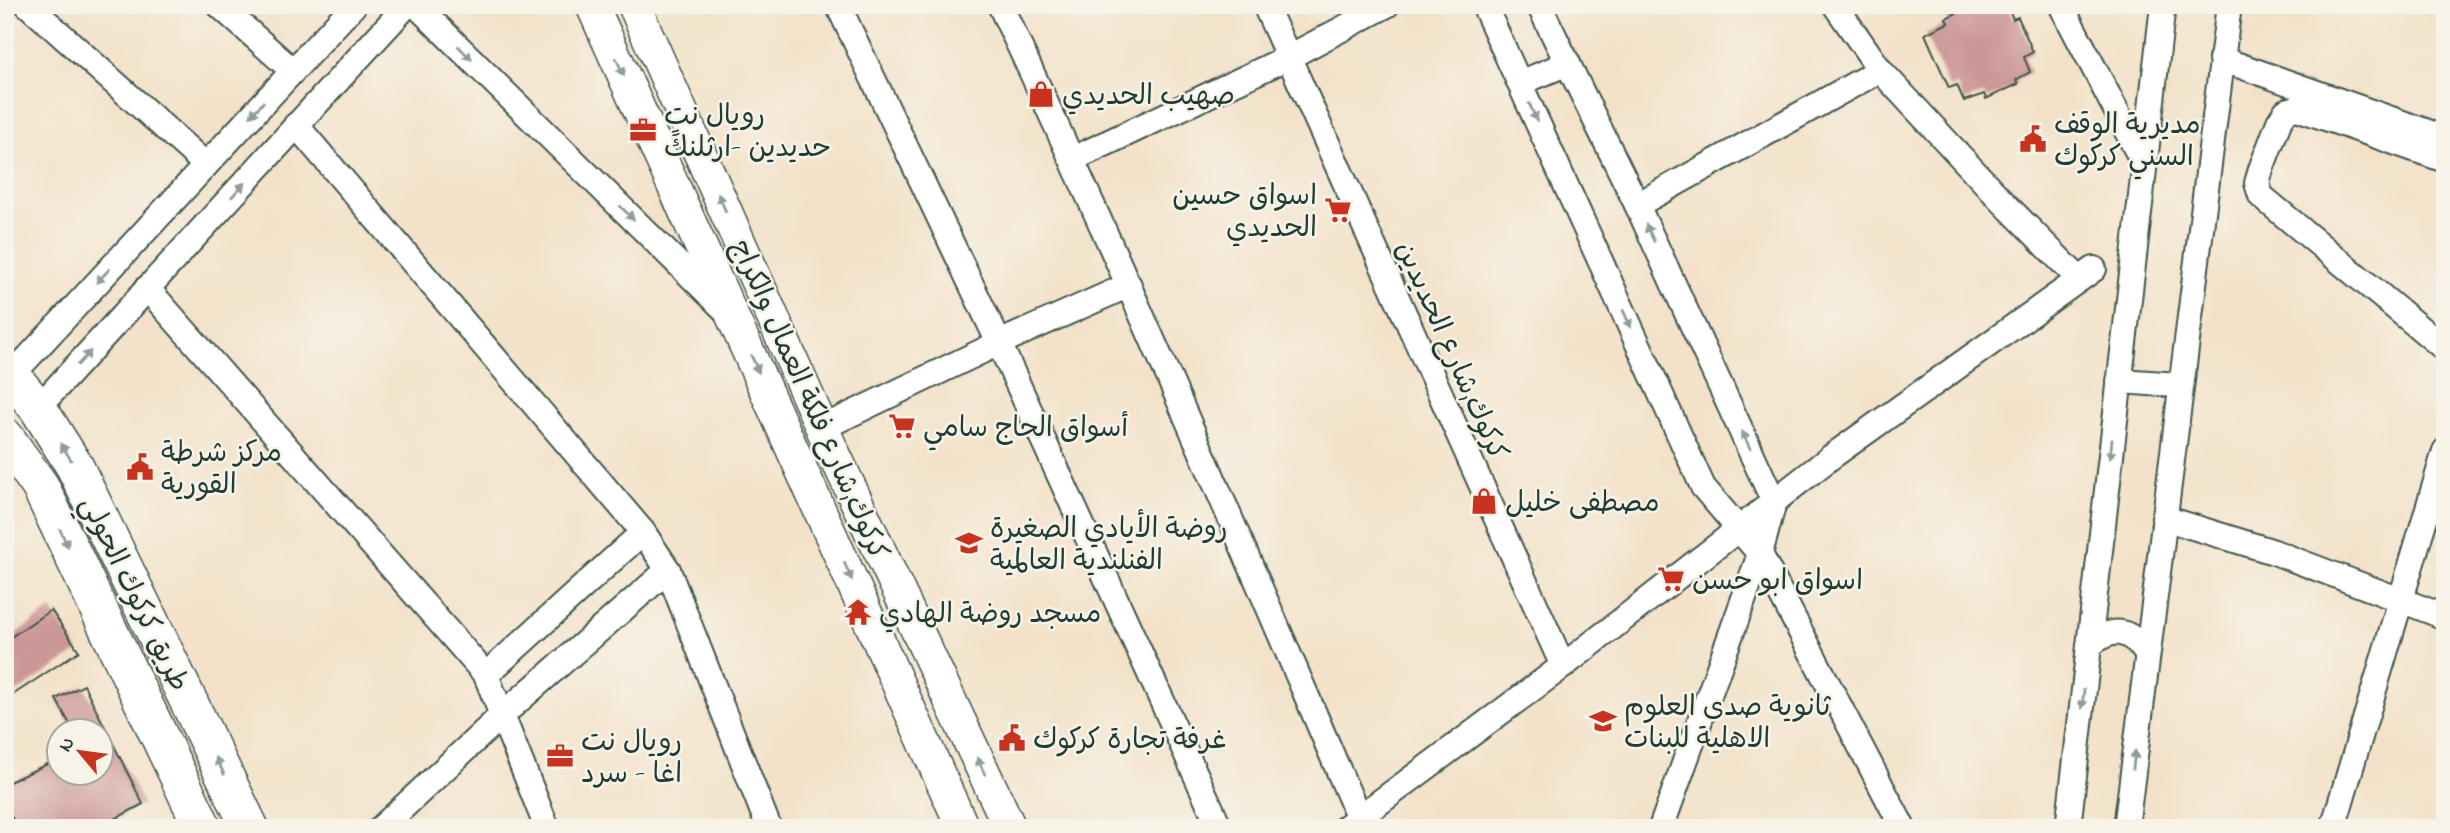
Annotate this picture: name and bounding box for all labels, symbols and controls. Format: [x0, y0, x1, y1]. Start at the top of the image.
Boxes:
one-way arrow [456, 45, 473, 61]
one-way arrow [615, 57, 626, 78]
place label: صهيب الحديدي [1062, 77, 1235, 118]
shop icon: صهيب الحديدي [1026, 79, 1056, 109]
place label: رويال نت حديدين -ارثلنكً [664, 97, 831, 170]
one-way arrow [250, 100, 266, 117]
one-way arrow [1527, 102, 1539, 122]
place label: مديرية الوقف السني كركوك [2054, 106, 2201, 180]
office icon: رويال نت حديدين -ارثلنكً [628, 115, 658, 145]
public building icon: مديرية الوقف السني كركوك [2018, 124, 2048, 154]
place label: اسواق حسين الحديدي [1172, 177, 1317, 250]
one-way arrow [229, 182, 245, 199]
one-way arrow [716, 193, 728, 213]
supermarket icon: اسواق حسين الحديدي [1323, 195, 1353, 225]
one-way arrow [618, 205, 635, 221]
one-way arrow [1644, 223, 1656, 243]
street label: كركوك,شارع فلكة العمال والكراج [718, 233, 897, 567]
street label: كركوك,شارع الحديدين [1383, 235, 1517, 468]
one-way arrow [95, 267, 111, 285]
one-way arrow [1621, 309, 1633, 329]
one-way arrow [76, 349, 91, 366]
one-way arrow [749, 354, 761, 374]
place label: أسواق الحاج سامي [923, 409, 1128, 451]
supermarket icon: أسواق الحاج سامي [887, 411, 917, 441]
one-way arrow [1740, 430, 1752, 450]
place label: مركز شرطة القورية [161, 434, 282, 507]
one-way arrow [2106, 438, 2117, 460]
one-way arrow [59, 443, 72, 462]
public building icon: مركز شرطة القورية [125, 452, 155, 482]
place label: مصطفى خليل [1505, 484, 1659, 525]
shop icon: مصطفى خليل [1469, 486, 1499, 516]
street label: طريق كركوك الحولي [67, 490, 198, 700]
place label: روضة الأيادي الصغيرة الفنلندية العالمية [990, 509, 1228, 583]
one-way arrow [59, 527, 70, 548]
school or university icon: روضة الأيادي الصغيرة الفنلندية العالمية [954, 528, 984, 558]
one-way arrow [842, 561, 854, 581]
place label: اسواق ابو حسن [1692, 562, 1863, 603]
supermarket icon: اسواق ابو حسن [1656, 564, 1686, 594]
place label: مسجد روضة الهادي [879, 595, 1101, 636]
temple icon: مسجد روضة الهادي [843, 597, 873, 627]
place label: ثانوية صدى العلوم الاهلية للبنات [1624, 688, 1831, 761]
one-way arrow [2077, 688, 2088, 710]
school or university icon: ثانوية صدى العلوم الاهلية للبنات [1588, 706, 1618, 736]
north arrow [46, 718, 116, 788]
place label: غرفة تجارة كركوك [1033, 721, 1226, 762]
place label: رويال نت اغا - سرد [581, 723, 682, 796]
public building icon: غرفة تجارة كركوك [997, 723, 1027, 753]
text: N [52, 733, 82, 757]
office icon: رويال نت اغا - سرد [545, 741, 575, 771]
one-way arrow [2129, 749, 2140, 771]
one-way arrow [214, 756, 225, 776]
one-way arrow [975, 756, 986, 776]

